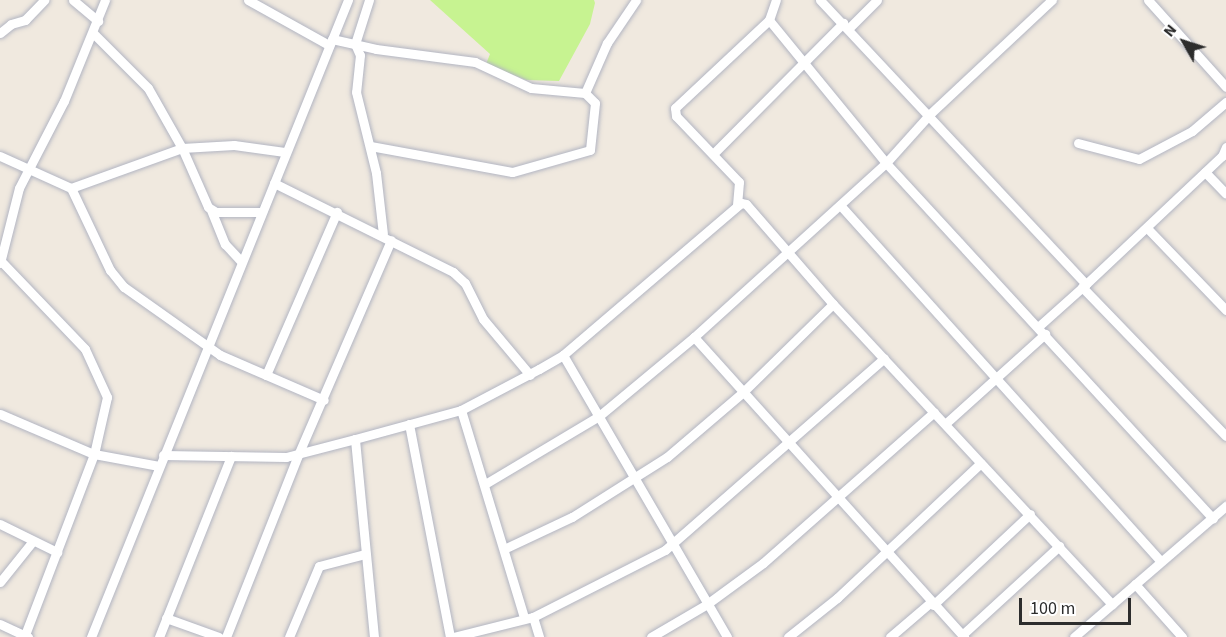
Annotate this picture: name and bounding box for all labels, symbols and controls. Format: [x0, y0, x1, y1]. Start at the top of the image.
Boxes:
north arrow [1154, 12, 1214, 72]
text: N [1158, 20, 1182, 42]
scale bar [1022, 586, 1134, 624]
text: 100 m [1030, 596, 1075, 621]

